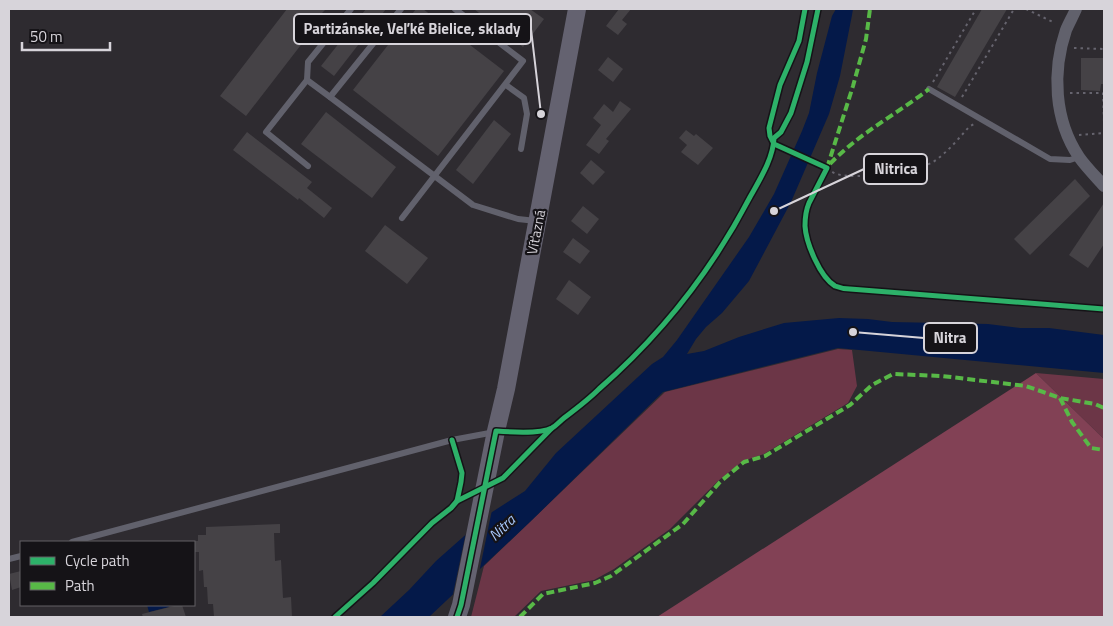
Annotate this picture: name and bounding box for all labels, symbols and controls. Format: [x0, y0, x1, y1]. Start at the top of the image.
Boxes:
callout: Partizánske, Veľké Bielice, sklady [294, 14, 531, 44]
text: Partizánske, Veľké Bielice, sklady [303, 17, 521, 40]
scale bar [22, 20, 110, 52]
text: 50 m [30, 25, 63, 48]
callout: Nitrica [864, 154, 927, 184]
text: Nitrica [874, 157, 918, 180]
street label: Víťazná [521, 208, 550, 256]
callout: Nitra [924, 323, 977, 353]
text: Nitra [934, 326, 967, 349]
water label: Nitra [483, 508, 521, 546]
legend [20, 541, 195, 606]
text: Cycle path [65, 549, 130, 572]
text: Path [65, 574, 95, 597]

